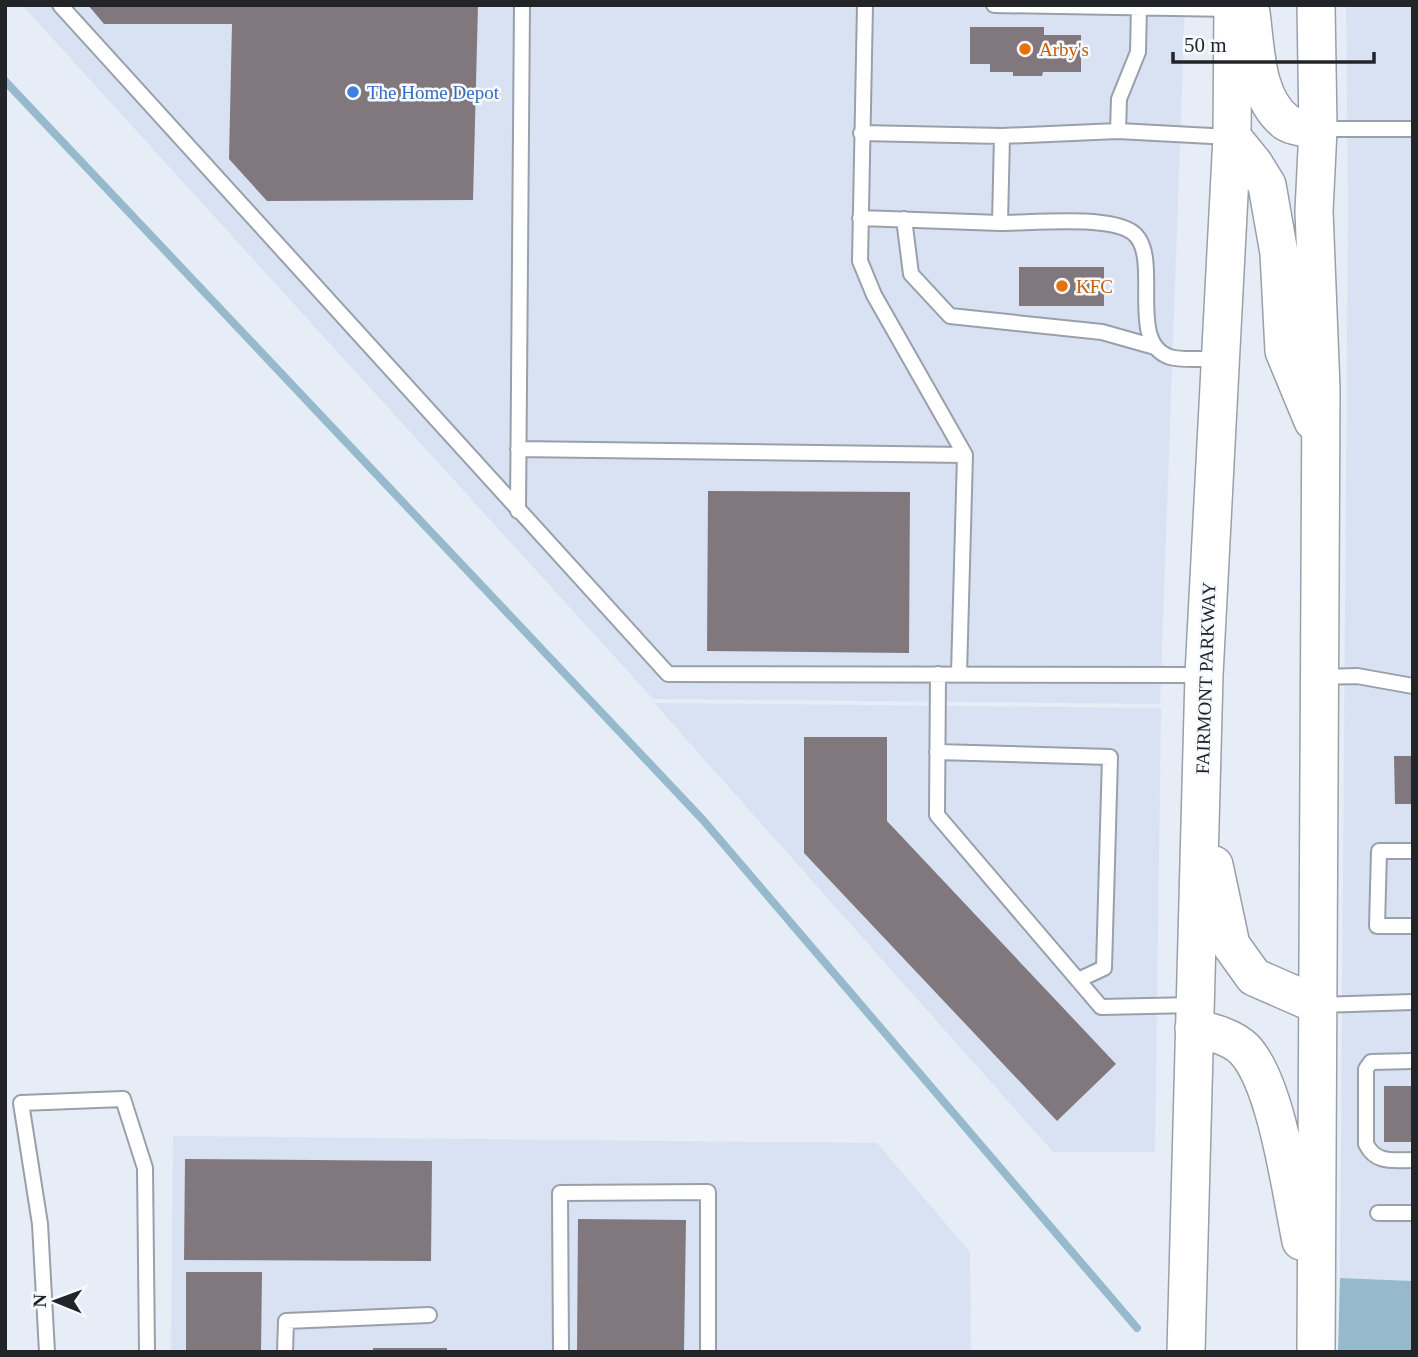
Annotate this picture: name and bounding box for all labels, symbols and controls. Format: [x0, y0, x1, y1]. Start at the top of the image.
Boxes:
scale bar [1173, 21, 1374, 65]
text: 50 m [1184, 33, 1227, 57]
place label: Arby's [1039, 39, 1089, 60]
marker: Arby's [1017, 41, 1033, 57]
place label: The Home Depot [367, 82, 500, 103]
marker: The Home Depot [345, 84, 361, 100]
place label: KFC [1076, 276, 1113, 297]
marker: KFC [1054, 278, 1070, 294]
street label: FAIRMONT PARKWAY [1192, 581, 1219, 775]
north arrow [21, 1266, 91, 1336]
text: N [29, 1293, 50, 1308]

